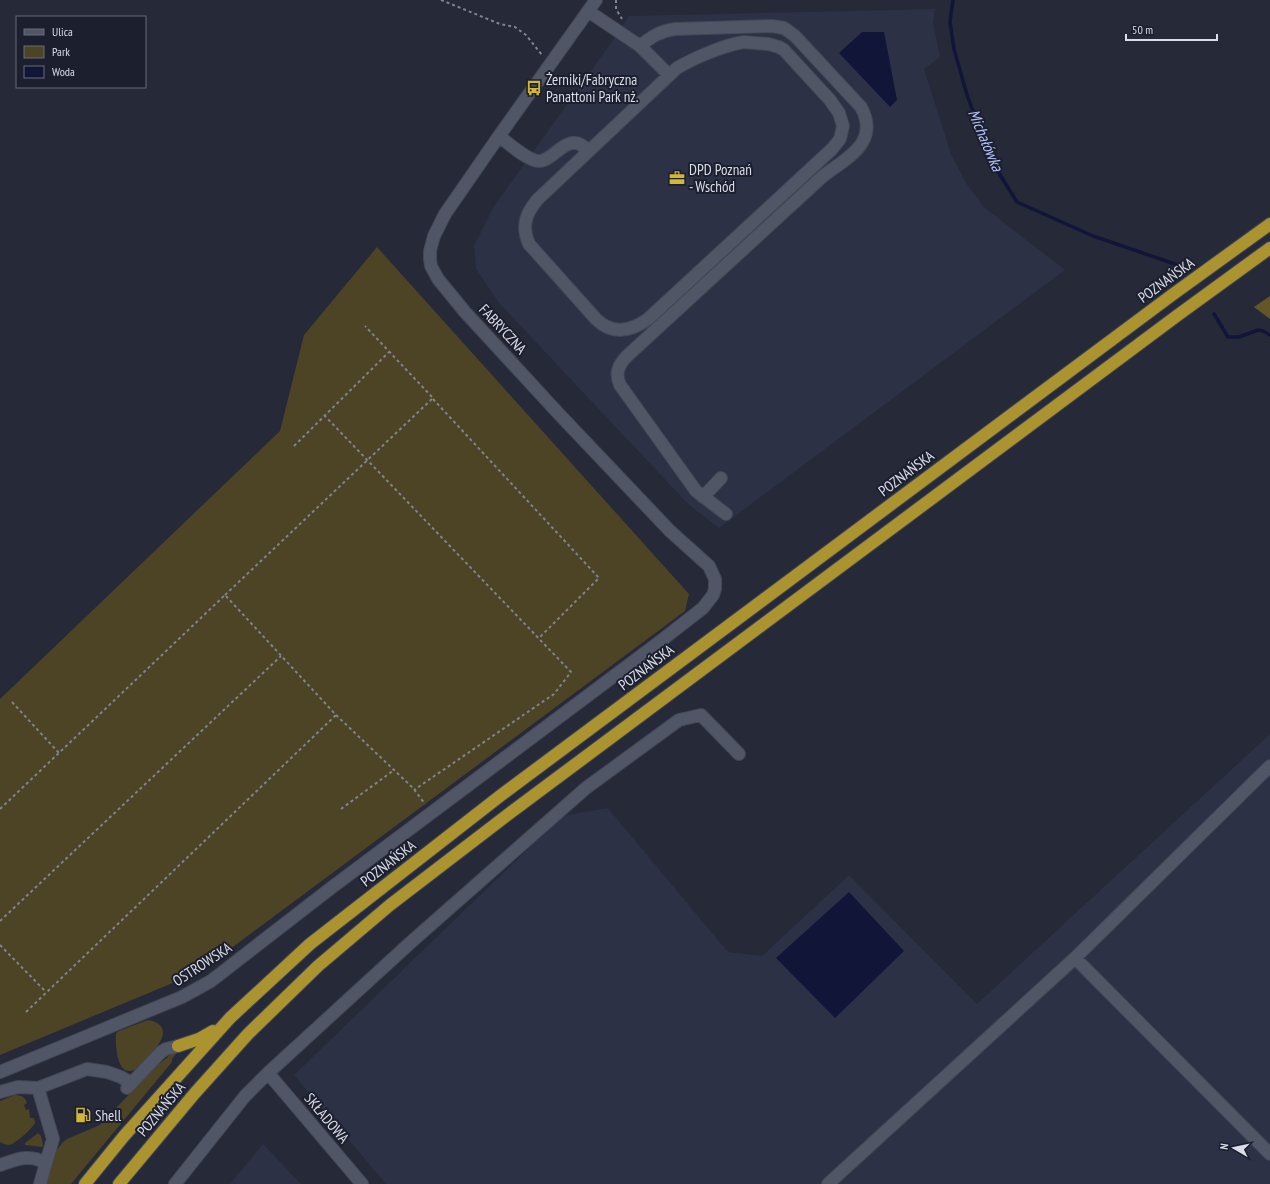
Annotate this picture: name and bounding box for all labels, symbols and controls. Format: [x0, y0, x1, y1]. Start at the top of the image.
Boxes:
legend [16, 16, 146, 88]
scale bar [1126, 16, 1217, 42]
text: 50 m [1132, 22, 1153, 37]
text: Ulica [52, 24, 73, 39]
text: Park [52, 44, 70, 59]
text: Woda [52, 64, 75, 79]
place label: Żerniki/Fabryczna Panattoni Park nż. [546, 70, 639, 106]
bus stop icon: Żerniki/Fabryczna Panattoni Park nż. [525, 79, 543, 97]
water label: Michałówka [964, 106, 1009, 175]
place label: DPD Poznań - Wschód [689, 160, 752, 196]
office icon: DPD Poznań - Wschód [668, 169, 686, 187]
street label: POZNAŃSKA [1134, 253, 1199, 307]
street label: FABRYCZNA [475, 300, 532, 359]
street label: POZNAŃSKA [874, 445, 938, 500]
street label: POZNAŃSKA [614, 639, 678, 694]
street label: POZNAŃSKA [357, 835, 420, 890]
street label: OSTROWSKA [169, 937, 236, 990]
street label: POZNAŃSKA [133, 1077, 190, 1140]
street label: SKŁADOWA [300, 1089, 354, 1148]
fuel station icon: Shell [74, 1106, 92, 1124]
place label: Shell [95, 1106, 122, 1125]
north arrow [1214, 1128, 1254, 1168]
text: N [1217, 1142, 1232, 1150]

